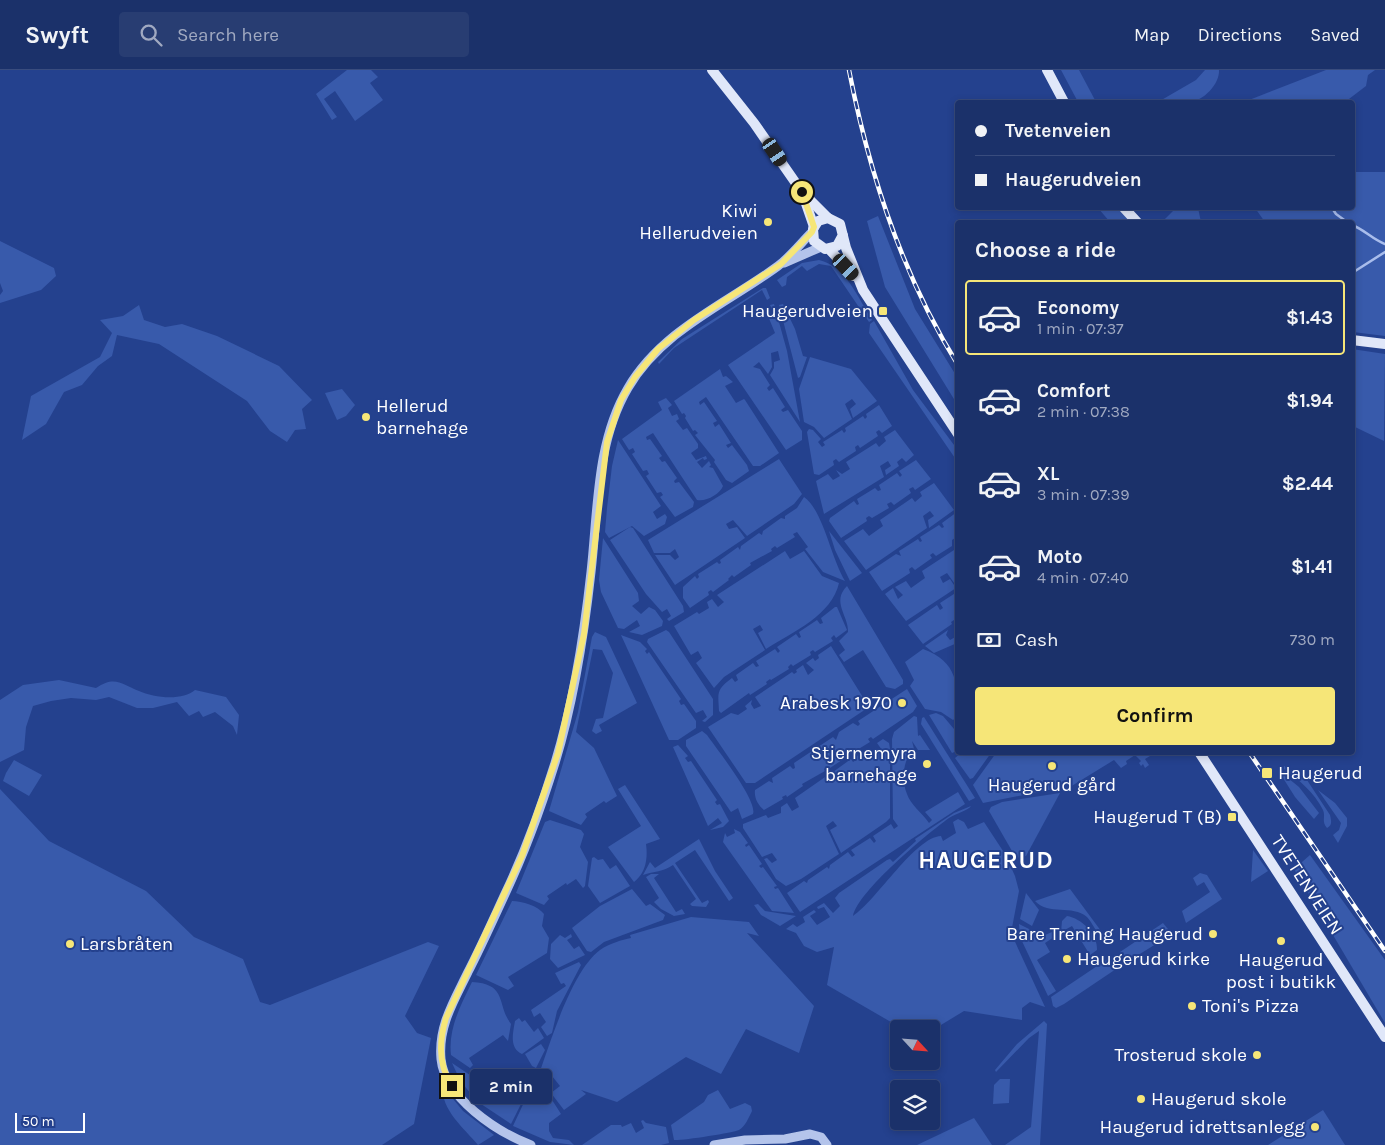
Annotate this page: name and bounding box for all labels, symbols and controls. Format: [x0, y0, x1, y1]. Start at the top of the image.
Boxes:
search box [119, 12, 469, 57]
text: Swyft [25, 21, 89, 49]
icon: search [137, 21, 165, 49]
text: Search here [177, 24, 279, 46]
text: Map [1134, 24, 1170, 46]
text: Directions [1198, 24, 1282, 46]
text: Saved [1310, 24, 1360, 46]
text: Tvetenveien [1005, 120, 1111, 142]
car [760, 135, 789, 169]
text: Haugerudveien [1005, 169, 1142, 191]
route start [791, 181, 813, 203]
place label: Kiwi Hellerudveien [639, 200, 758, 244]
marker: Kiwi Hellerudveien [762, 216, 774, 228]
text: Choose a ride [975, 237, 1116, 263]
car [830, 251, 861, 283]
icon: car [977, 295, 1022, 340]
text: Economy [1037, 297, 1119, 319]
place label: Haugerudveien [742, 300, 873, 322]
marker: Haugerudveien [877, 305, 889, 317]
text: $1.43 [1286, 307, 1333, 329]
text: 1 min · 07:37 [1037, 319, 1124, 338]
icon: car [977, 378, 1022, 423]
text: Comfort [1037, 380, 1111, 402]
text: $1.94 [1286, 390, 1333, 412]
place label: Hellerud barnehage [376, 395, 468, 439]
text: 2 min · 07:38 [1037, 402, 1130, 421]
marker: Hellerud barnehage [360, 411, 372, 423]
icon: car [977, 461, 1022, 506]
text: XL [1037, 463, 1059, 485]
text: $2.44 [1282, 473, 1333, 495]
text: 3 min · 07:39 [1037, 485, 1130, 504]
icon: car [977, 544, 1022, 589]
text: Moto [1037, 546, 1083, 568]
text: $1.41 [1291, 556, 1333, 578]
text: 4 min · 07:40 [1037, 568, 1129, 587]
icon: cash [975, 626, 1003, 654]
text: Cash [1015, 629, 1059, 651]
text: 730 m [1290, 630, 1335, 649]
button: Confirm [975, 687, 1335, 745]
place label: Arabesk 1970 [780, 692, 892, 714]
marker: Arabesk 1970 [896, 697, 908, 709]
place label: Stjernemyra barnehage [811, 742, 917, 786]
marker: Stjernemyra barnehage [921, 758, 933, 770]
marker: Haugerud gård [1046, 760, 1058, 772]
place label: Haugerud [1278, 762, 1363, 784]
marker: Haugerud [1260, 766, 1274, 780]
place label: Haugerud gård [988, 774, 1116, 796]
place label: Haugerud T (B) [1093, 806, 1222, 828]
marker: Haugerud T (B) [1226, 811, 1238, 823]
street label: TVETENVEIEN [1267, 831, 1347, 939]
district label: HAUGERUD [918, 846, 1054, 874]
place label: Bare Trening Haugerud [1006, 923, 1203, 945]
marker: Bare Trening Haugerud [1207, 928, 1219, 940]
place label: Larsbråten [80, 933, 173, 955]
marker: Haugerud post i butikk [1275, 935, 1287, 947]
marker: Larsbråten [64, 938, 76, 950]
place label: Haugerud kirke [1077, 948, 1210, 970]
place label: Haugerud post i butikk [1226, 949, 1336, 993]
marker: Haugerud kirke [1061, 953, 1073, 965]
place label: Toni's Pizza [1202, 995, 1299, 1017]
marker: Toni's Pizza [1186, 1000, 1198, 1012]
north arrow [890, 1020, 940, 1070]
map controls [890, 1020, 940, 1130]
place label: Trosterud skole [1114, 1044, 1247, 1066]
marker: Trosterud skole [1251, 1049, 1263, 1061]
callout: 2 min [470, 1068, 552, 1104]
route end [441, 1075, 463, 1097]
text: 2 min [489, 1077, 533, 1096]
button: layers [890, 1080, 940, 1130]
place label: Haugerud skole [1151, 1088, 1286, 1110]
marker: Haugerud skole [1135, 1093, 1147, 1105]
scale bar [15, 1110, 85, 1133]
text: 50 m [22, 1113, 55, 1130]
place label: Haugerud idrettsanlegg [1099, 1116, 1305, 1138]
marker: Haugerud idrettsanlegg [1309, 1121, 1321, 1133]

